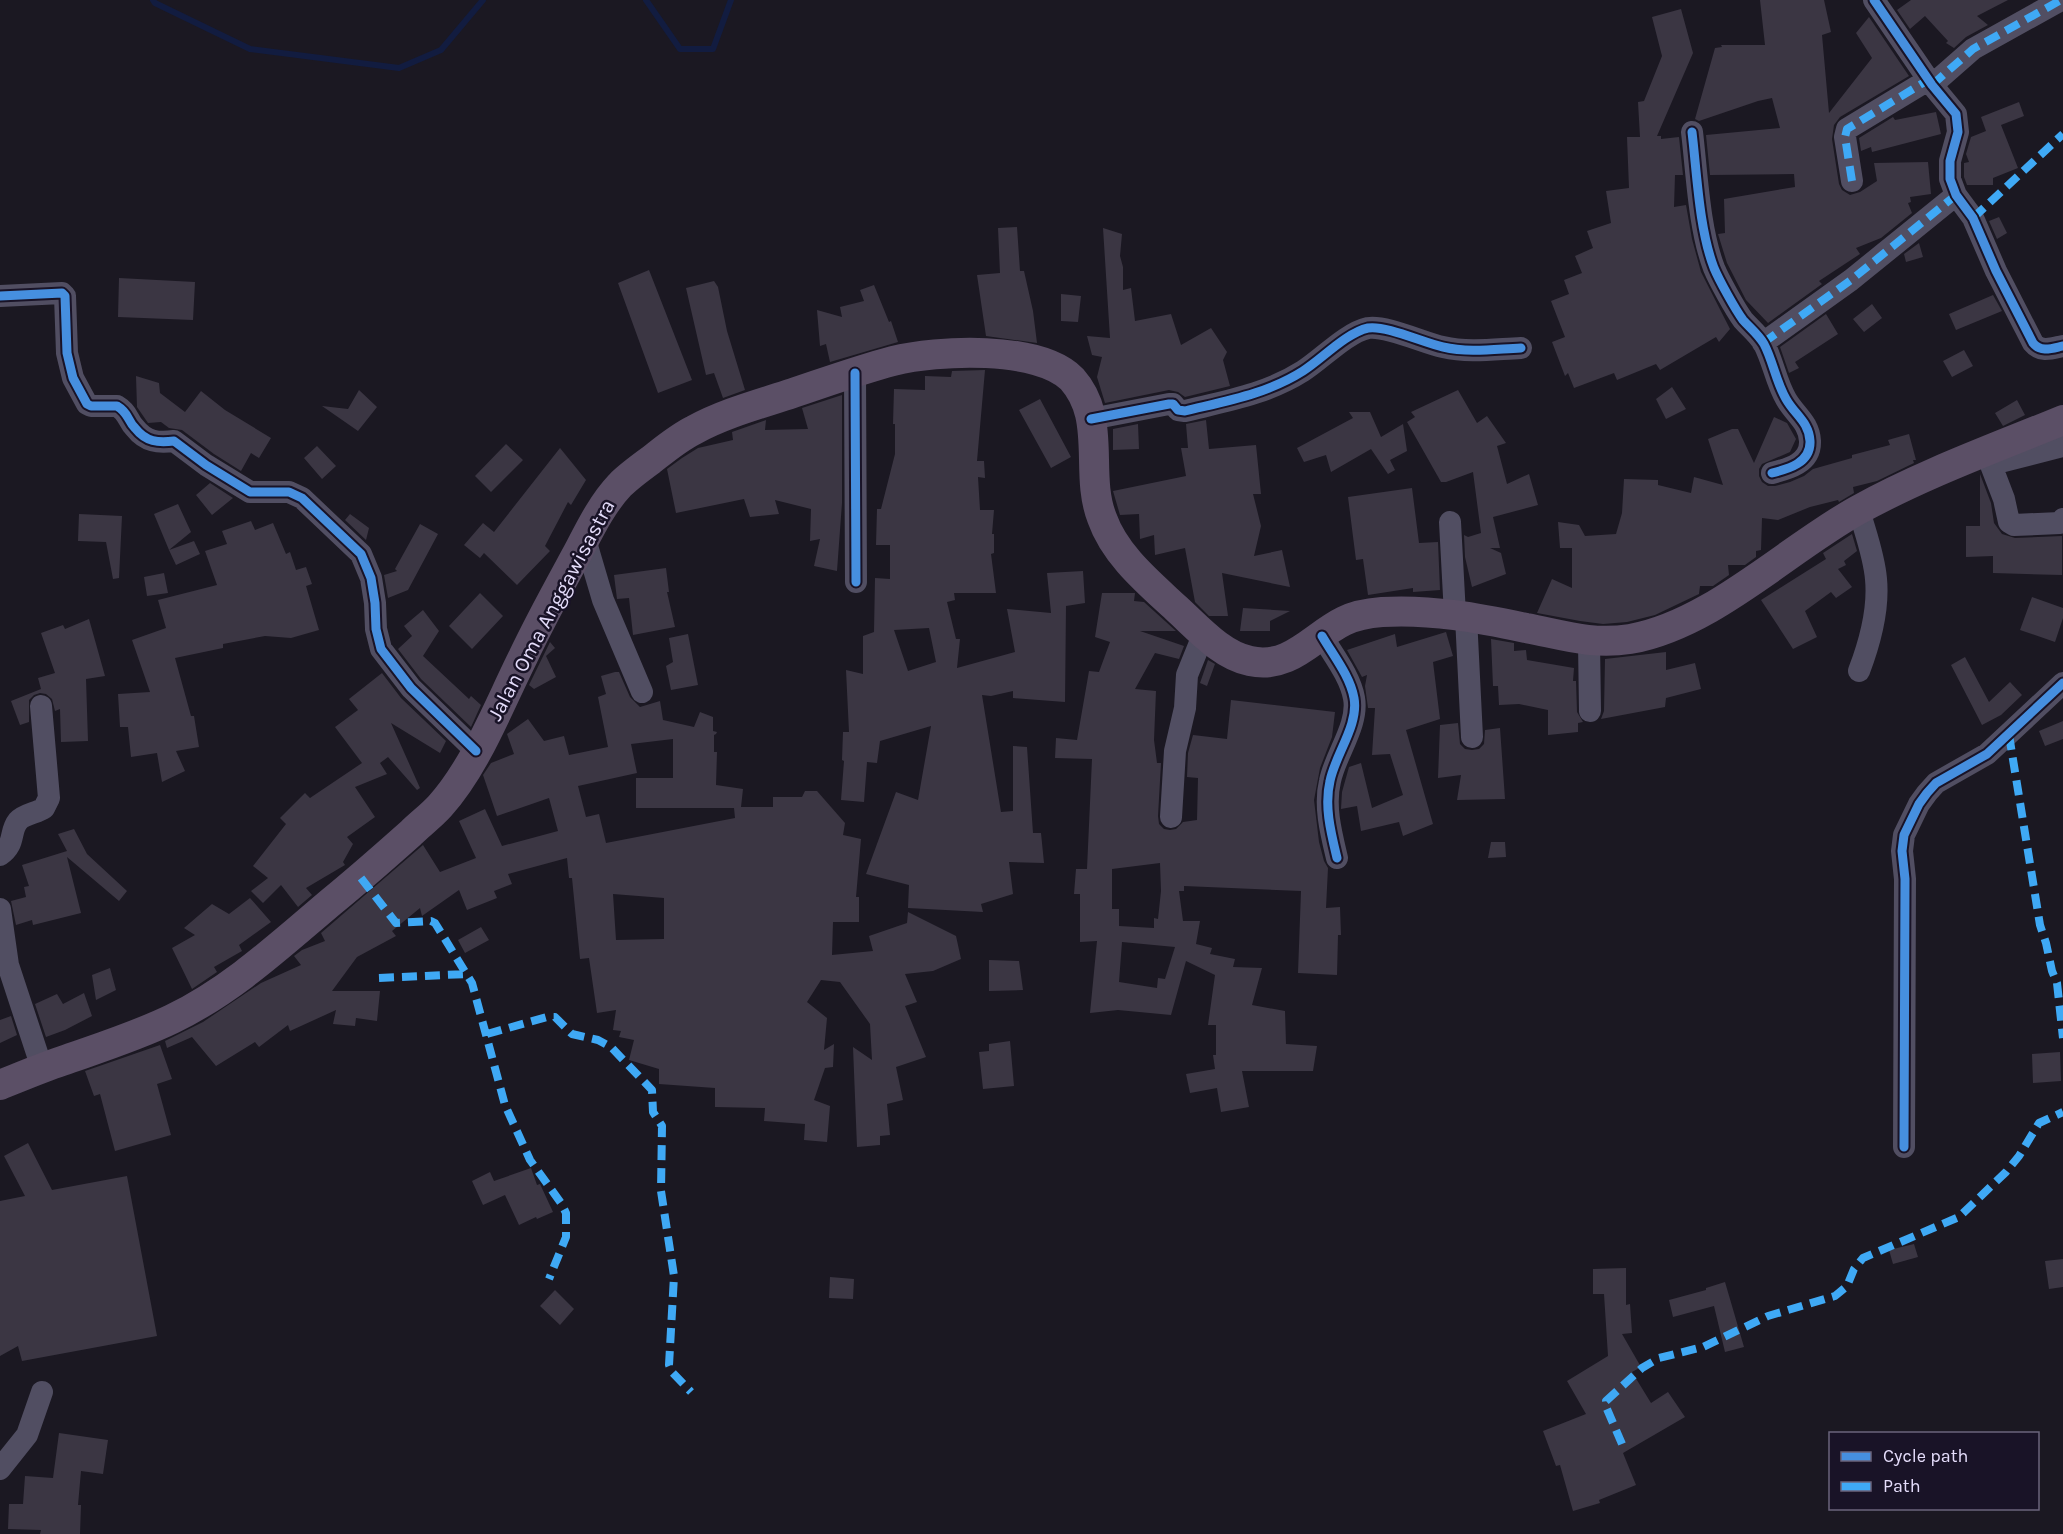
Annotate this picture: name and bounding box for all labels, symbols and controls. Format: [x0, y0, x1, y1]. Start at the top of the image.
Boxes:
street label: Jalan Oma Anggawisastra [482, 495, 620, 725]
legend [1829, 1432, 2039, 1510]
text: Cycle path [1883, 1445, 1968, 1467]
text: Path [1883, 1475, 1921, 1497]

